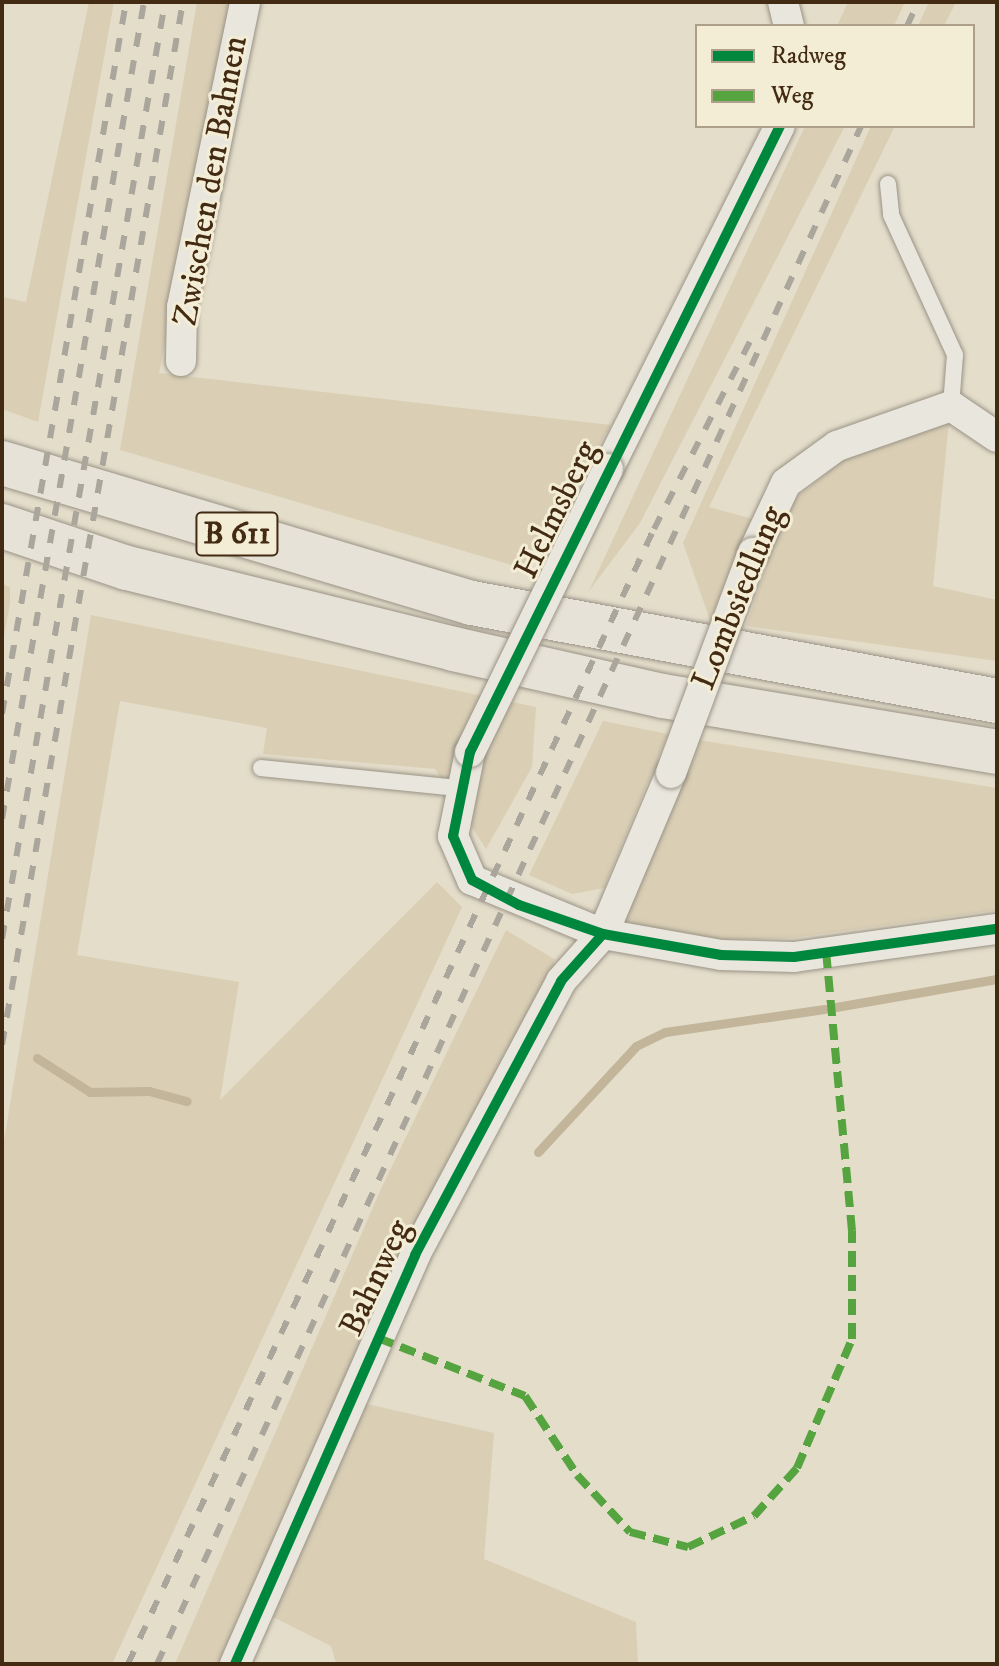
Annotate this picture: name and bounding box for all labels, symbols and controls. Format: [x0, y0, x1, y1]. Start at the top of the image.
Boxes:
legend [695, 24, 975, 128]
street label: Zwischen den Bahnen [165, 33, 257, 329]
text: Radweg [771, 41, 846, 71]
text: Weg [771, 81, 813, 111]
street label: Helmsberg [506, 434, 608, 586]
street label: Lombsiedlung [684, 500, 794, 696]
road number: B 611 [195, 506, 279, 562]
street label: Bahnweg [331, 1213, 421, 1343]

